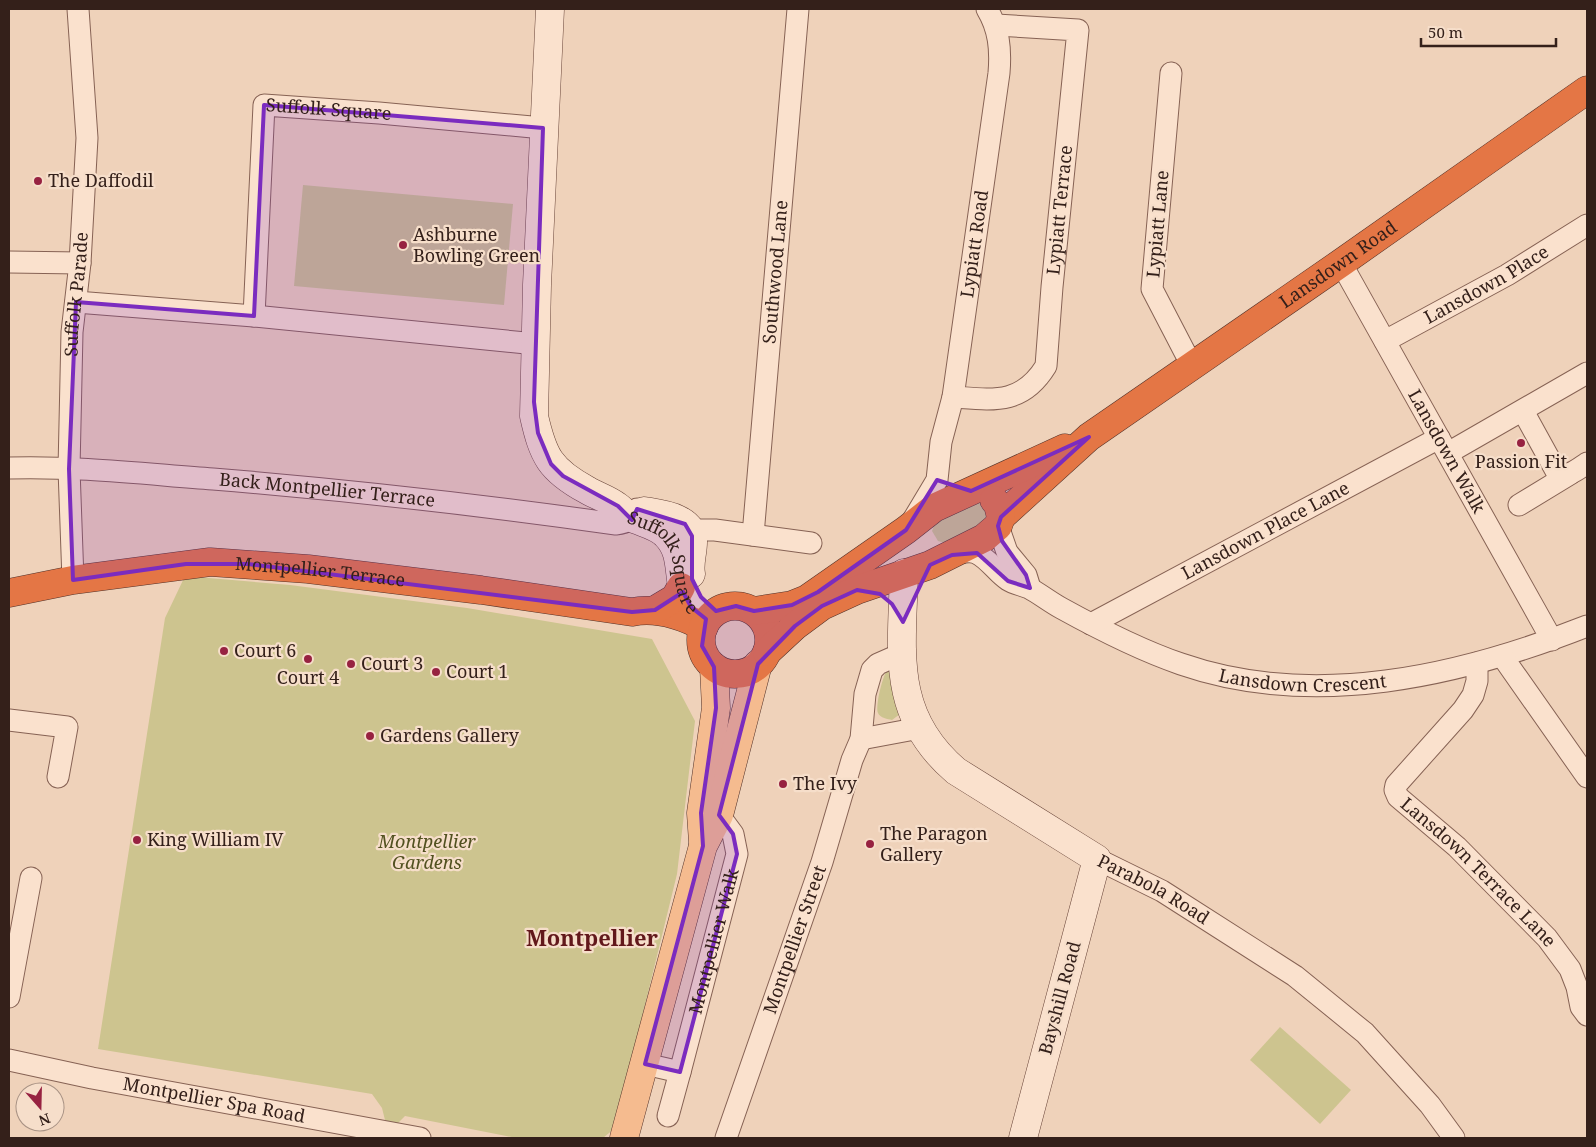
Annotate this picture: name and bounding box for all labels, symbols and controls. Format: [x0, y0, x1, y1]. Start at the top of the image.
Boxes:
scale bar [1421, 15, 1556, 47]
text: 50 m [1428, 22, 1463, 42]
street label: Suffolk Square [265, 92, 392, 125]
street label: Lypiatt Terrace [1040, 144, 1077, 276]
place label: The Daffodil [48, 168, 154, 192]
street label: Lypiatt Lane [1140, 169, 1174, 279]
marker: The Daffodil [32, 175, 44, 187]
street label: Lypiatt Road [954, 188, 993, 299]
street label: Southwood Lane [756, 199, 793, 345]
street label: Lansdown Road [1274, 215, 1401, 313]
place label: Ashburne Bowling Green [413, 222, 541, 267]
street label: Suffolk Parade [58, 231, 93, 357]
marker: Ashburne Bowling Green [397, 239, 409, 251]
street label: Lansdown Place [1419, 239, 1553, 329]
street label: Lansdown Walk [1403, 385, 1492, 518]
marker: Passion Fit [1515, 437, 1527, 449]
place label: Passion Fit [1475, 449, 1567, 473]
street label: Back Montpellier Terrace [218, 467, 436, 512]
street label: Lansdown Place Lane [1177, 475, 1353, 584]
street label: Suffolk Square [624, 505, 705, 619]
street label: Montpellier Terrace [234, 551, 406, 592]
place label: Court 6 [234, 638, 296, 662]
marker: Court 6 [218, 645, 230, 657]
place label: Court 3 [361, 651, 423, 675]
marker: Court 4 [302, 653, 314, 665]
marker: Court 3 [345, 658, 357, 670]
place label: Court 1 [446, 659, 508, 683]
street label: Lansdown Crescent [1217, 662, 1388, 697]
place label: Court 4 [277, 665, 339, 689]
marker: Court 1 [430, 666, 442, 678]
place label: Gardens Gallery [380, 723, 520, 747]
marker: Gardens Gallery [364, 730, 376, 742]
place label: The Ivy [793, 771, 858, 795]
marker: The Ivy [777, 778, 789, 790]
street label: Lansdown Terrace Lane [1396, 791, 1562, 951]
place label: The Paragon Gallery [880, 821, 988, 866]
place label: King William IV [147, 827, 284, 851]
park label: Montpellier Gardens [377, 829, 476, 874]
marker: King William IV [131, 834, 143, 846]
marker: The Paragon Gallery [864, 838, 876, 850]
street label: Parabola Road [1094, 848, 1214, 929]
street label: Montpellier Street [757, 862, 831, 1017]
street label: Montpellier Walk [683, 865, 744, 1016]
district label: Montpellier [526, 922, 659, 952]
street label: Bayshill Road [1032, 938, 1086, 1057]
street label: Montpellier Spa Road [121, 1071, 307, 1128]
north arrow [15, 1082, 65, 1132]
text: N [36, 1109, 53, 1131]

